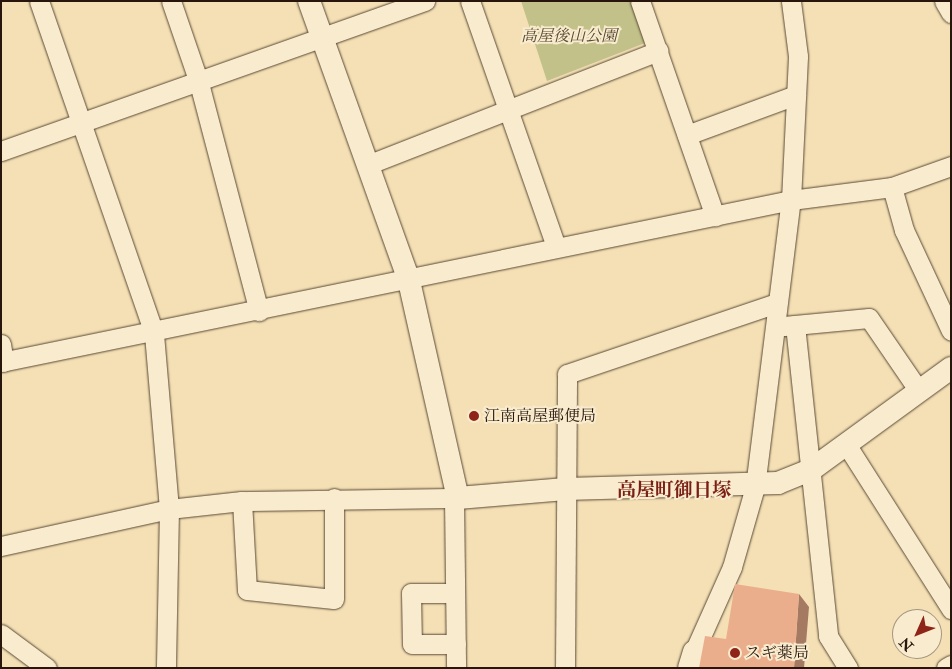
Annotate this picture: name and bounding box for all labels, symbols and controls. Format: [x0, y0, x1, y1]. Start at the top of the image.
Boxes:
park label: 高屋後山公園 [521, 26, 617, 46]
place label: 江南高屋郵便局 [484, 406, 596, 426]
marker: 江南高屋郵便局 [468, 410, 480, 422]
district label: 高屋町御日塚 [617, 480, 731, 502]
north arrow [892, 609, 942, 659]
text: N [896, 634, 917, 654]
place label: スギ薬局 [745, 643, 809, 663]
marker: スギ薬局 [729, 647, 741, 659]

